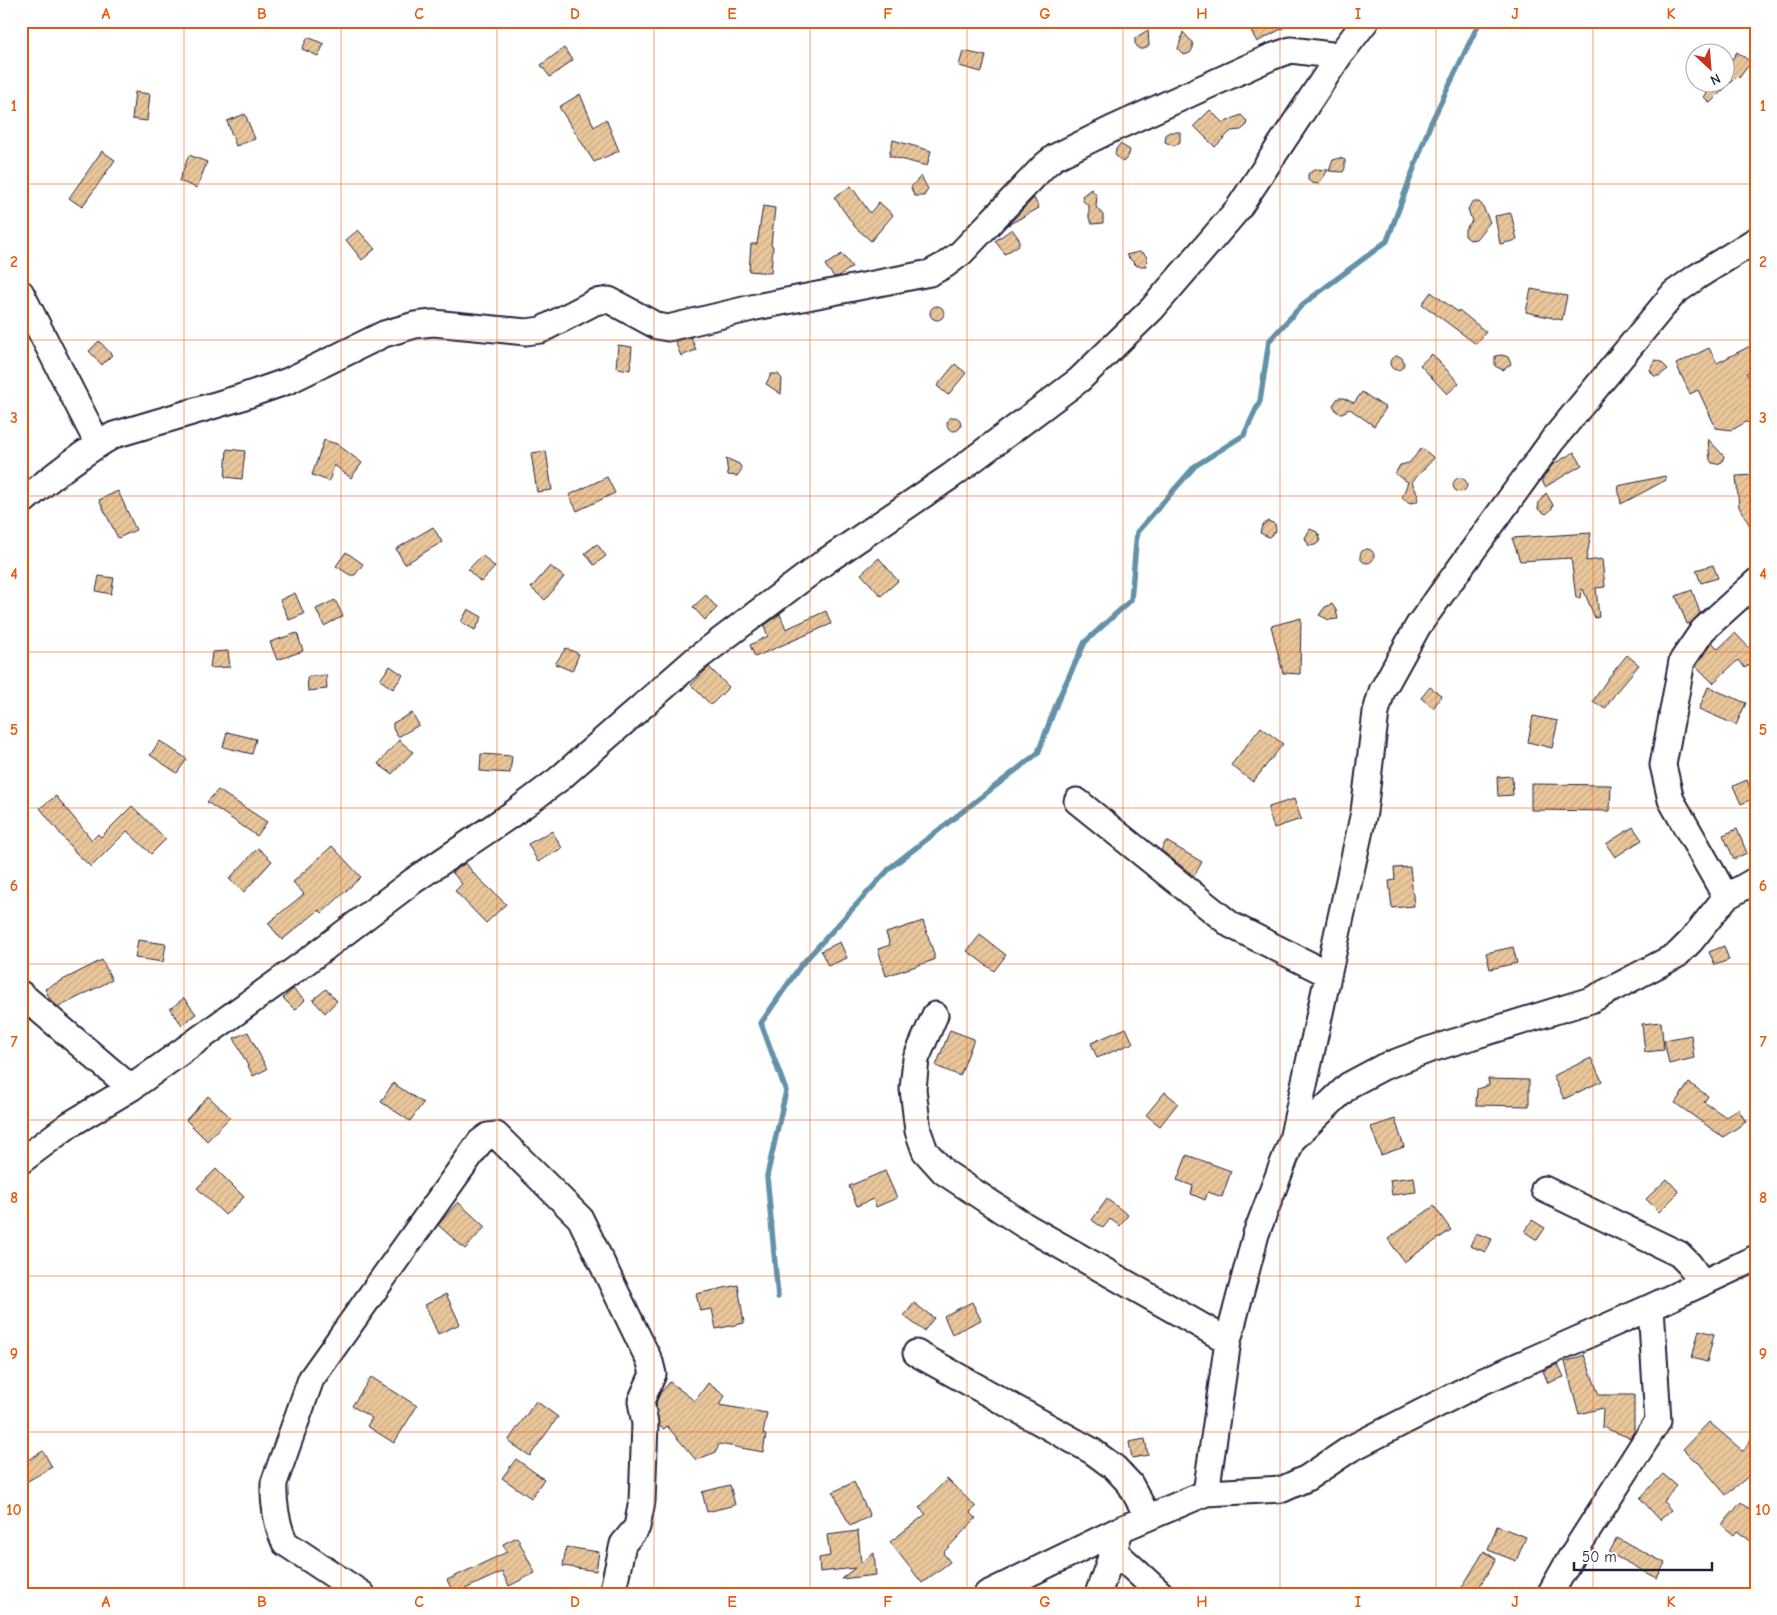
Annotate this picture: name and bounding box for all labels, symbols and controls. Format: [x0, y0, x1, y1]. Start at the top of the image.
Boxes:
text: A [102, 5, 111, 23]
text: B [257, 5, 267, 23]
text: C [414, 5, 424, 23]
text: D [570, 5, 580, 23]
text: E [727, 5, 737, 23]
text: F [883, 5, 893, 23]
text: G [1039, 5, 1051, 23]
text: H [1196, 5, 1208, 23]
text: I [1355, 5, 1361, 23]
text: J [1511, 5, 1519, 23]
text: K [1666, 5, 1676, 23]
north arrow [1684, 42, 1734, 92]
text: N [1708, 70, 1723, 89]
text: 1 [11, 97, 17, 115]
text: 1 [1760, 97, 1766, 115]
text: 2 [10, 253, 18, 271]
text: 2 [1759, 253, 1767, 271]
text: 3 [10, 409, 18, 427]
text: 3 [1759, 409, 1767, 427]
text: 4 [10, 565, 18, 583]
text: 4 [1759, 565, 1767, 583]
text: 5 [10, 721, 18, 739]
text: 5 [1759, 721, 1767, 739]
text: 6 [10, 877, 18, 895]
text: 6 [1759, 877, 1767, 895]
text: 7 [10, 1033, 18, 1051]
text: 7 [1759, 1033, 1767, 1051]
text: 8 [10, 1189, 18, 1207]
text: 8 [1759, 1189, 1767, 1207]
text: 9 [10, 1345, 18, 1363]
text: 9 [1759, 1345, 1767, 1363]
text: 10 [6, 1501, 22, 1519]
text: 10 [1755, 1501, 1771, 1519]
scale bar [1574, 1540, 1712, 1572]
text: 50 m [1582, 1548, 1617, 1566]
text: A [102, 1593, 111, 1611]
text: B [257, 1593, 267, 1611]
text: C [414, 1593, 424, 1611]
text: D [570, 1593, 580, 1611]
text: E [727, 1593, 737, 1611]
text: F [883, 1593, 893, 1611]
text: G [1039, 1593, 1051, 1611]
text: H [1196, 1593, 1208, 1611]
text: I [1355, 1593, 1361, 1611]
text: J [1511, 1593, 1519, 1611]
text: K [1666, 1593, 1676, 1611]

